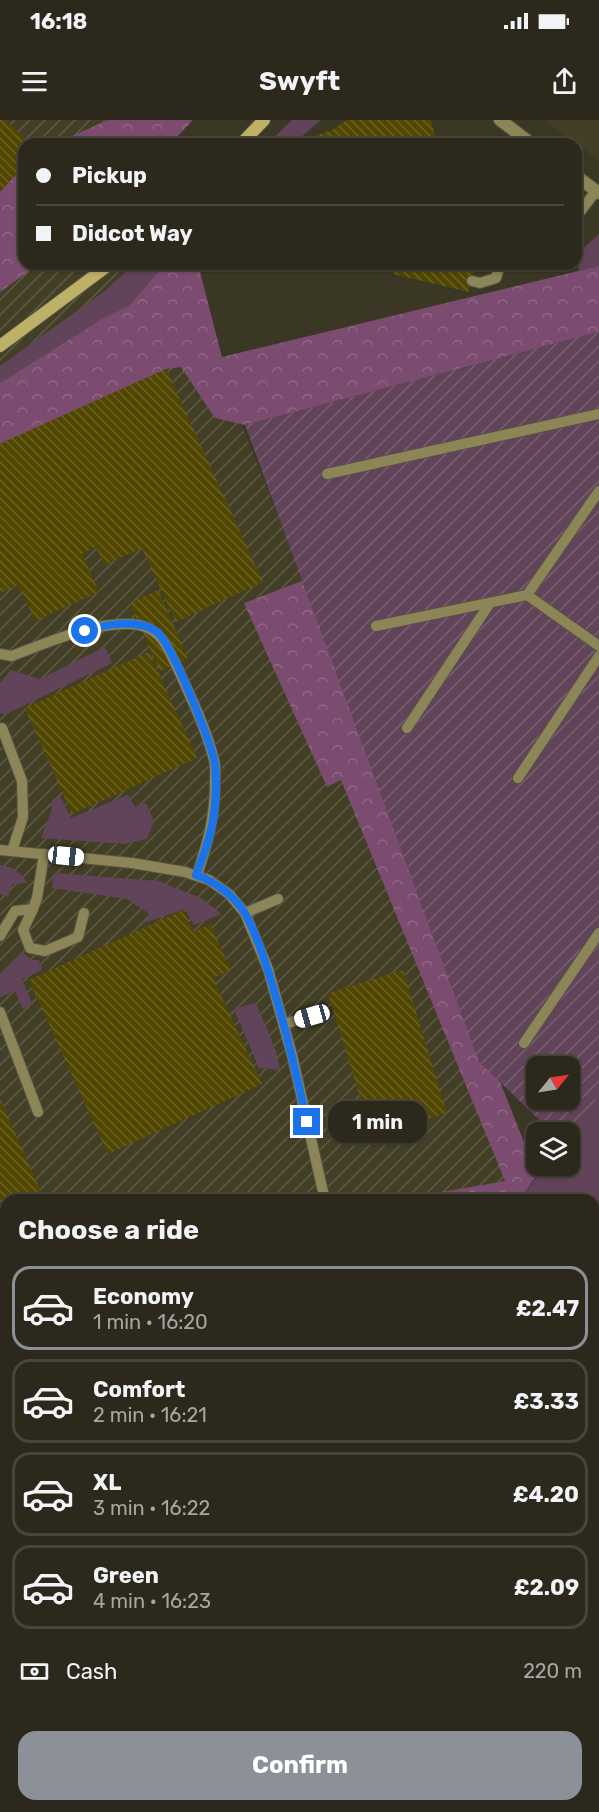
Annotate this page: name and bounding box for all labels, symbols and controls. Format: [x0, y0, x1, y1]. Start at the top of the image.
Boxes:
text: 16:18 [30, 8, 88, 35]
icon: menu [18, 65, 51, 98]
text: Swyft [259, 65, 340, 97]
icon: share [548, 65, 581, 98]
text: Pickup [72, 162, 147, 189]
text: Didcot Way [72, 220, 193, 247]
route start [71, 617, 98, 644]
car [47, 845, 85, 867]
car [292, 1002, 332, 1030]
north arrow [526, 1056, 580, 1110]
map controls [526, 1056, 580, 1176]
callout: 1 min [328, 1101, 427, 1143]
route end [293, 1108, 320, 1135]
text: 1 min [352, 1110, 403, 1134]
button: layers [526, 1122, 580, 1176]
text: Choose a ride [18, 1214, 199, 1246]
icon: car [21, 1281, 75, 1335]
text: Economy [93, 1283, 194, 1310]
text: £2.47 [516, 1295, 579, 1322]
text: 1 min · 16:20 [93, 1310, 208, 1334]
icon: car [21, 1374, 75, 1428]
text: Comfort [93, 1376, 185, 1403]
text: £3.33 [513, 1388, 579, 1415]
text: 2 min · 16:21 [93, 1403, 207, 1427]
icon: car [21, 1467, 75, 1521]
text: XL [93, 1469, 121, 1496]
text: £4.20 [513, 1481, 579, 1508]
text: 3 min · 16:22 [93, 1496, 210, 1520]
icon: car [21, 1560, 75, 1614]
text: Green [93, 1562, 159, 1589]
text: £2.09 [514, 1574, 579, 1601]
text: 4 min · 16:23 [93, 1589, 211, 1613]
icon: cash [18, 1655, 51, 1688]
text: Cash [66, 1658, 117, 1685]
text: 220 m [523, 1659, 582, 1683]
button: Confirm [18, 1731, 582, 1800]

